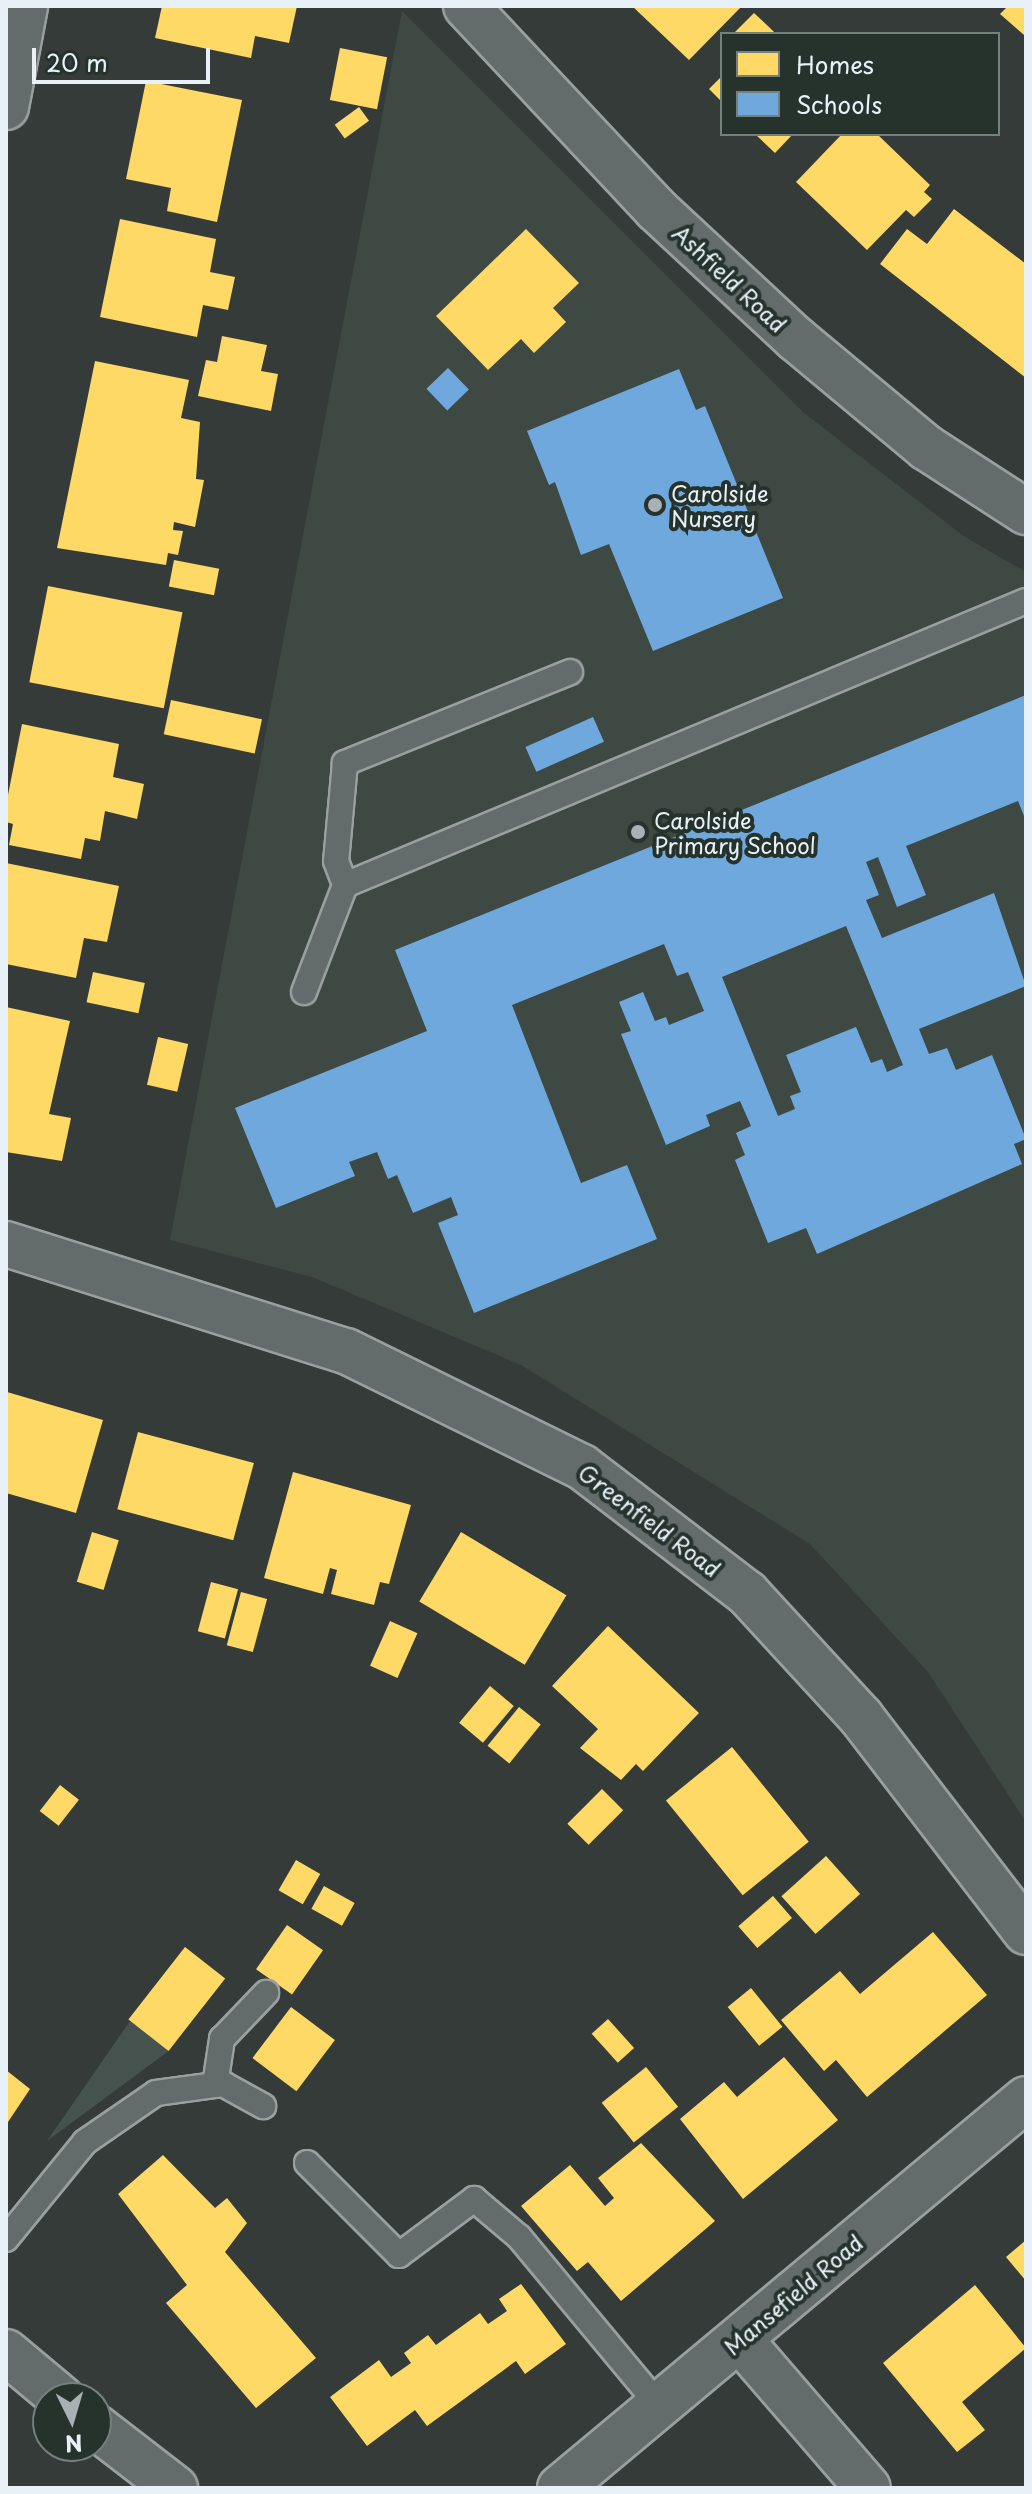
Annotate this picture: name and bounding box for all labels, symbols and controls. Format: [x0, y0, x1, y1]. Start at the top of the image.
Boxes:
scale bar [36, 32, 214, 82]
legend [720, 32, 1000, 136]
text: 20 m [46, 44, 108, 80]
text: Homes [796, 46, 874, 82]
text: Schools [796, 86, 882, 122]
street label: Ashfield Road [668, 219, 792, 337]
place label: Carolside Nursery [671, 479, 769, 530]
marker: Carolside Nursery [646, 496, 664, 514]
place label: Carolside Primary School [654, 806, 816, 858]
marker: Carolside Primary School [629, 823, 647, 841]
street label: Greenfield Road [573, 1458, 727, 1582]
street label: Mansefield Road [718, 2228, 868, 2360]
north arrow [32, 2382, 112, 2462]
text: N [64, 2427, 84, 2462]

